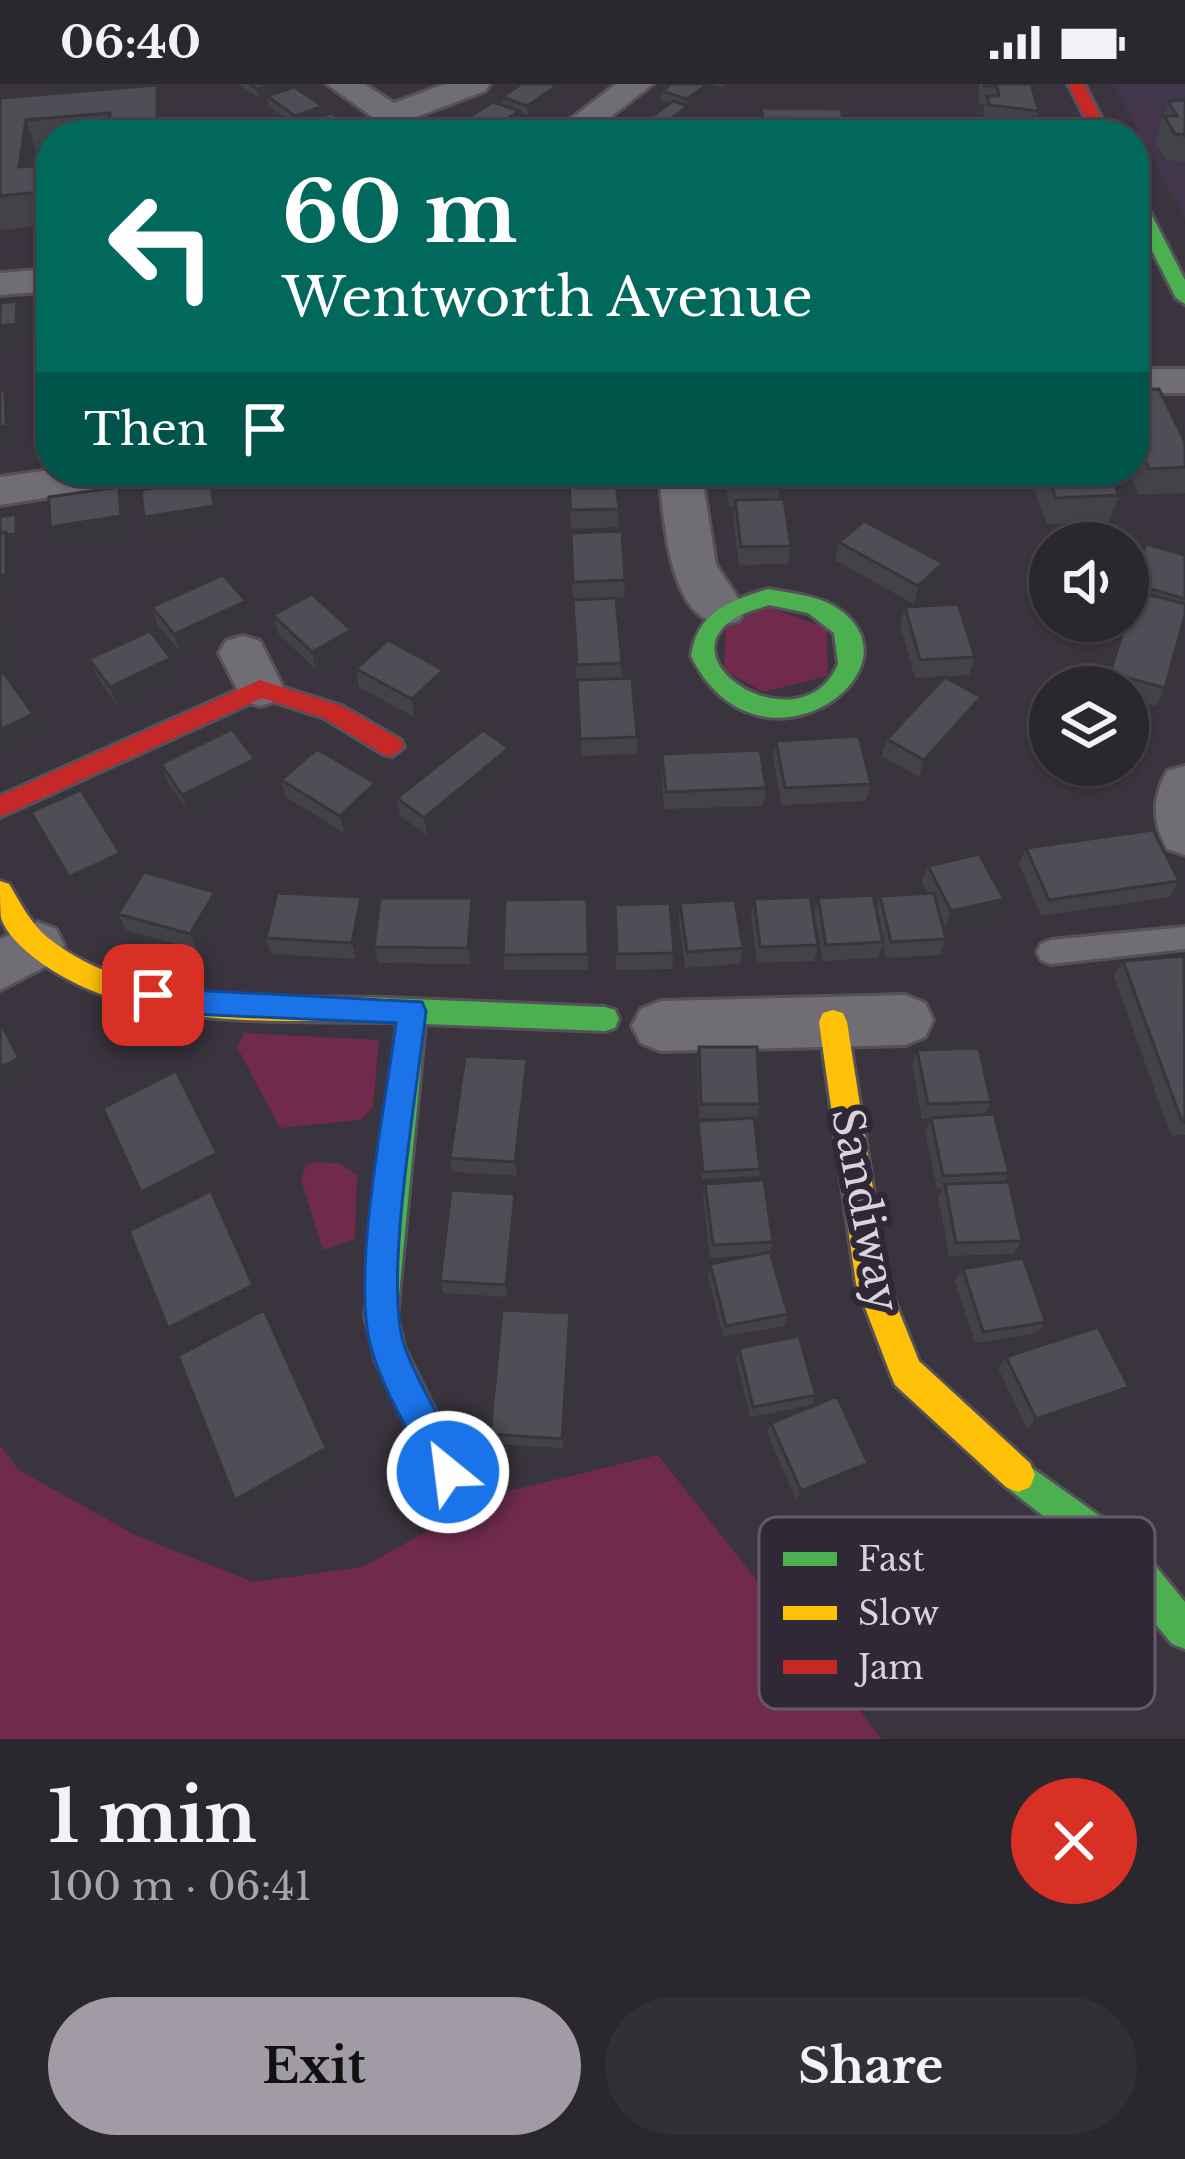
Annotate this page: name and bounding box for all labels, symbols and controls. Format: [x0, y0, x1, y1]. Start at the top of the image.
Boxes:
text: 06:40 [60, 14, 201, 70]
text: 60 m [282, 161, 517, 265]
icon: left [84, 168, 240, 324]
text: Wentworth Avenue [282, 264, 813, 331]
icon: arrive [232, 396, 298, 462]
text: Then [84, 401, 208, 457]
map controls [1029, 522, 1149, 786]
button: sound [1029, 522, 1149, 642]
button: layers [1029, 666, 1149, 786]
pin [102, 944, 204, 1046]
icon: arrive [120, 962, 186, 1028]
street label: Sandiway [821, 1104, 911, 1316]
position arrow [385, 1409, 511, 1535]
legend [759, 1517, 1155, 1709]
text: Fast [858, 1539, 925, 1580]
text: Slow [858, 1593, 939, 1634]
text: Jam [854, 1647, 924, 1688]
text: 1 min [48, 1772, 257, 1861]
button: close [1011, 1778, 1137, 1904]
text: 100 m · 06:41 [48, 1862, 312, 1911]
button: Exit [48, 1997, 581, 2135]
button: Share [605, 1997, 1137, 2135]

